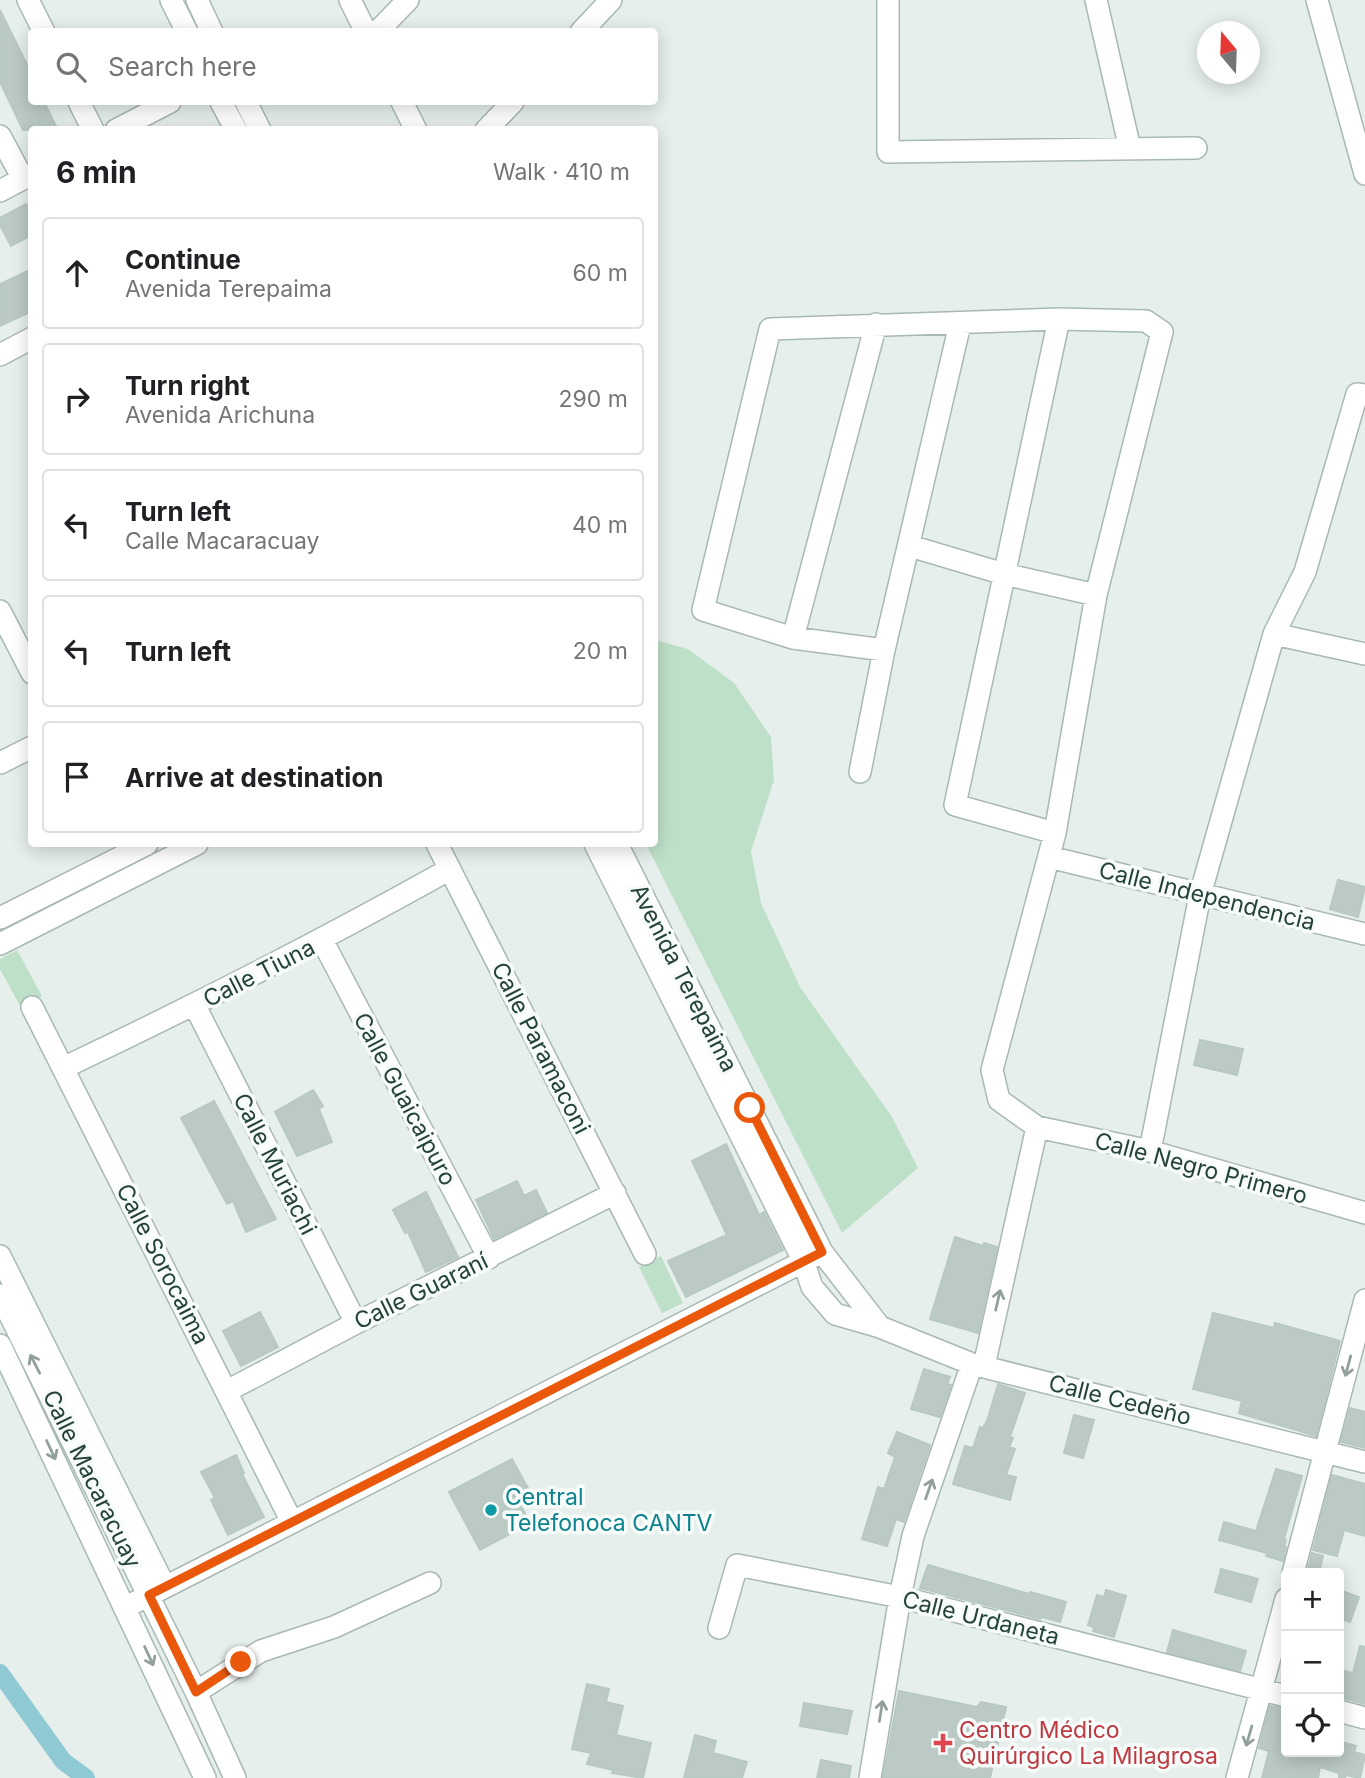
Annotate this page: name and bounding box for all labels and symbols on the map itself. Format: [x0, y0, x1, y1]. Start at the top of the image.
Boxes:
north arrow [1197, 21, 1260, 84]
street label: Calle Independencia [1096, 856, 1318, 936]
street label: Avenida Terepaima [625, 880, 743, 1076]
street label: Calle Tiuna [199, 933, 319, 1013]
street label: Calle Paramaconi [486, 957, 596, 1139]
street label: Calle Guaicaipuro [348, 1008, 462, 1190]
street label: Calle Muriachi [227, 1089, 323, 1239]
route start [734, 1092, 765, 1123]
street label: Calle Negro Primero [1092, 1126, 1310, 1210]
street label: Calle Sorocaima [111, 1179, 215, 1349]
street label: Calle Guaraní [350, 1246, 493, 1335]
one-way arrow [992, 1289, 1006, 1312]
one-way arrow [27, 1354, 41, 1375]
one-way arrow [1341, 1354, 1354, 1377]
street label: Calle Cedeño [1046, 1369, 1194, 1431]
street label: Calle Macaracuay [37, 1385, 147, 1573]
one-way arrow [45, 1439, 59, 1460]
one-way arrow [924, 1478, 936, 1500]
place label: Central Telefonoca CANTV [505, 1483, 713, 1537]
marker: Central Telefonoca CANTV [483, 1502, 499, 1518]
street label: Calle Urdaneta [900, 1585, 1062, 1651]
one-way arrow [142, 1645, 156, 1666]
route end [225, 1646, 256, 1677]
one-way arrow [875, 1700, 888, 1723]
place label: Centro Médico Quirúrgico La Milagrosa [959, 1716, 1218, 1770]
one-way arrow [1242, 1725, 1255, 1747]
marker: Centro Médico Quirúrgico La Milagrosa [933, 1733, 953, 1753]

